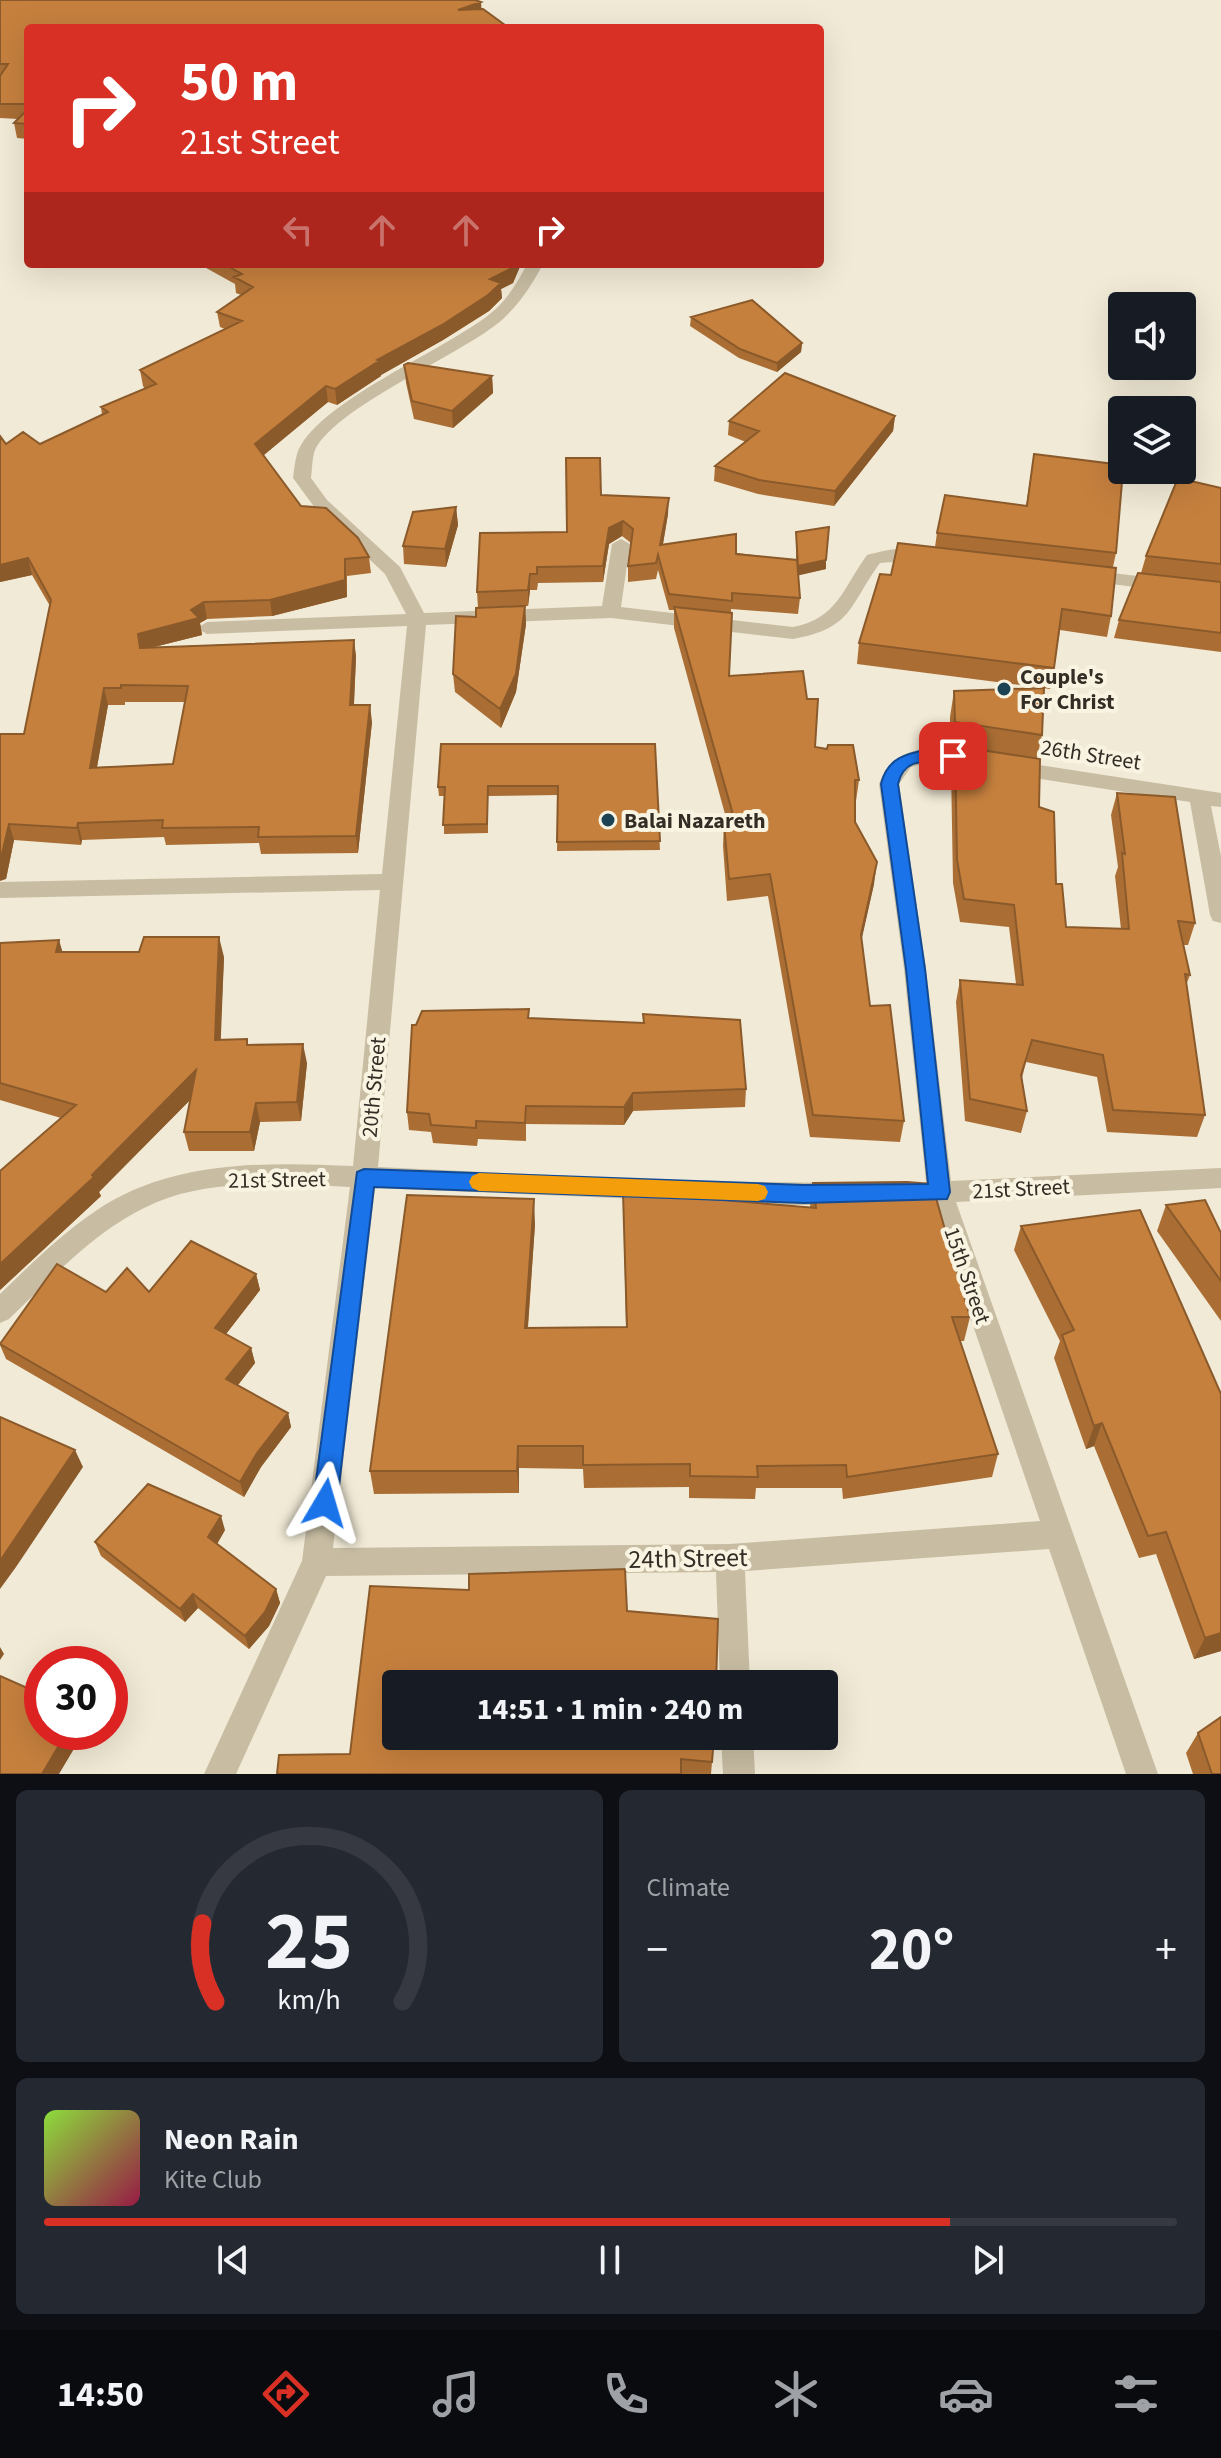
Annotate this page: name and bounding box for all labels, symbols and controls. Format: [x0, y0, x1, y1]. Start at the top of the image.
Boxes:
text: 50 m [180, 43, 298, 122]
icon: right [48, 56, 152, 160]
text: 21st Street [180, 117, 340, 168]
icon: left [276, 208, 320, 252]
icon: ahead [360, 208, 404, 252]
icon: ahead [444, 208, 488, 252]
icon: right [528, 208, 572, 252]
map controls [1108, 292, 1196, 484]
button: sound [1108, 292, 1196, 380]
button: layers [1108, 396, 1196, 484]
place label: Couple's For Christ [1020, 661, 1115, 718]
marker: Couple's For Christ [995, 680, 1013, 698]
pin [919, 722, 987, 790]
street label: 26th Street [1039, 731, 1144, 779]
icon: arrive [931, 734, 975, 778]
place label: Balai Nazareth [624, 805, 766, 837]
marker: Balai Nazareth [599, 811, 617, 829]
street label: 20th Street [354, 1035, 394, 1139]
street label: 21st Street [228, 1163, 327, 1197]
street label: 21st Street [971, 1170, 1071, 1208]
street label: 15th Street [936, 1222, 999, 1329]
position arrow [283, 1461, 367, 1545]
street label: 24th Street [628, 1539, 748, 1578]
speed limit sign: 30 [24, 1646, 128, 1750]
text: 14:51 · 1 min · 240 m [477, 1688, 743, 1731]
text: Climate [647, 1869, 730, 1906]
text: 25 [265, 1883, 353, 2001]
text: 20° [869, 1908, 954, 1993]
text: − [647, 1919, 668, 1982]
text: + [1155, 1919, 1177, 1982]
text: km/h [278, 1980, 341, 2020]
text: Neon Rain [164, 2118, 299, 2161]
text: Kite Club [164, 2161, 262, 2198]
icon: previous [211, 2238, 255, 2282]
icon: pause [588, 2238, 632, 2282]
icon: next [966, 2238, 1010, 2282]
icon: directions [258, 2366, 314, 2422]
icon: music [428, 2366, 484, 2422]
icon: phone [598, 2366, 654, 2422]
icon: climate [768, 2366, 824, 2422]
icon: car [938, 2366, 994, 2422]
icon: filters [1108, 2366, 1164, 2422]
text: 14:50 [57, 2369, 144, 2420]

